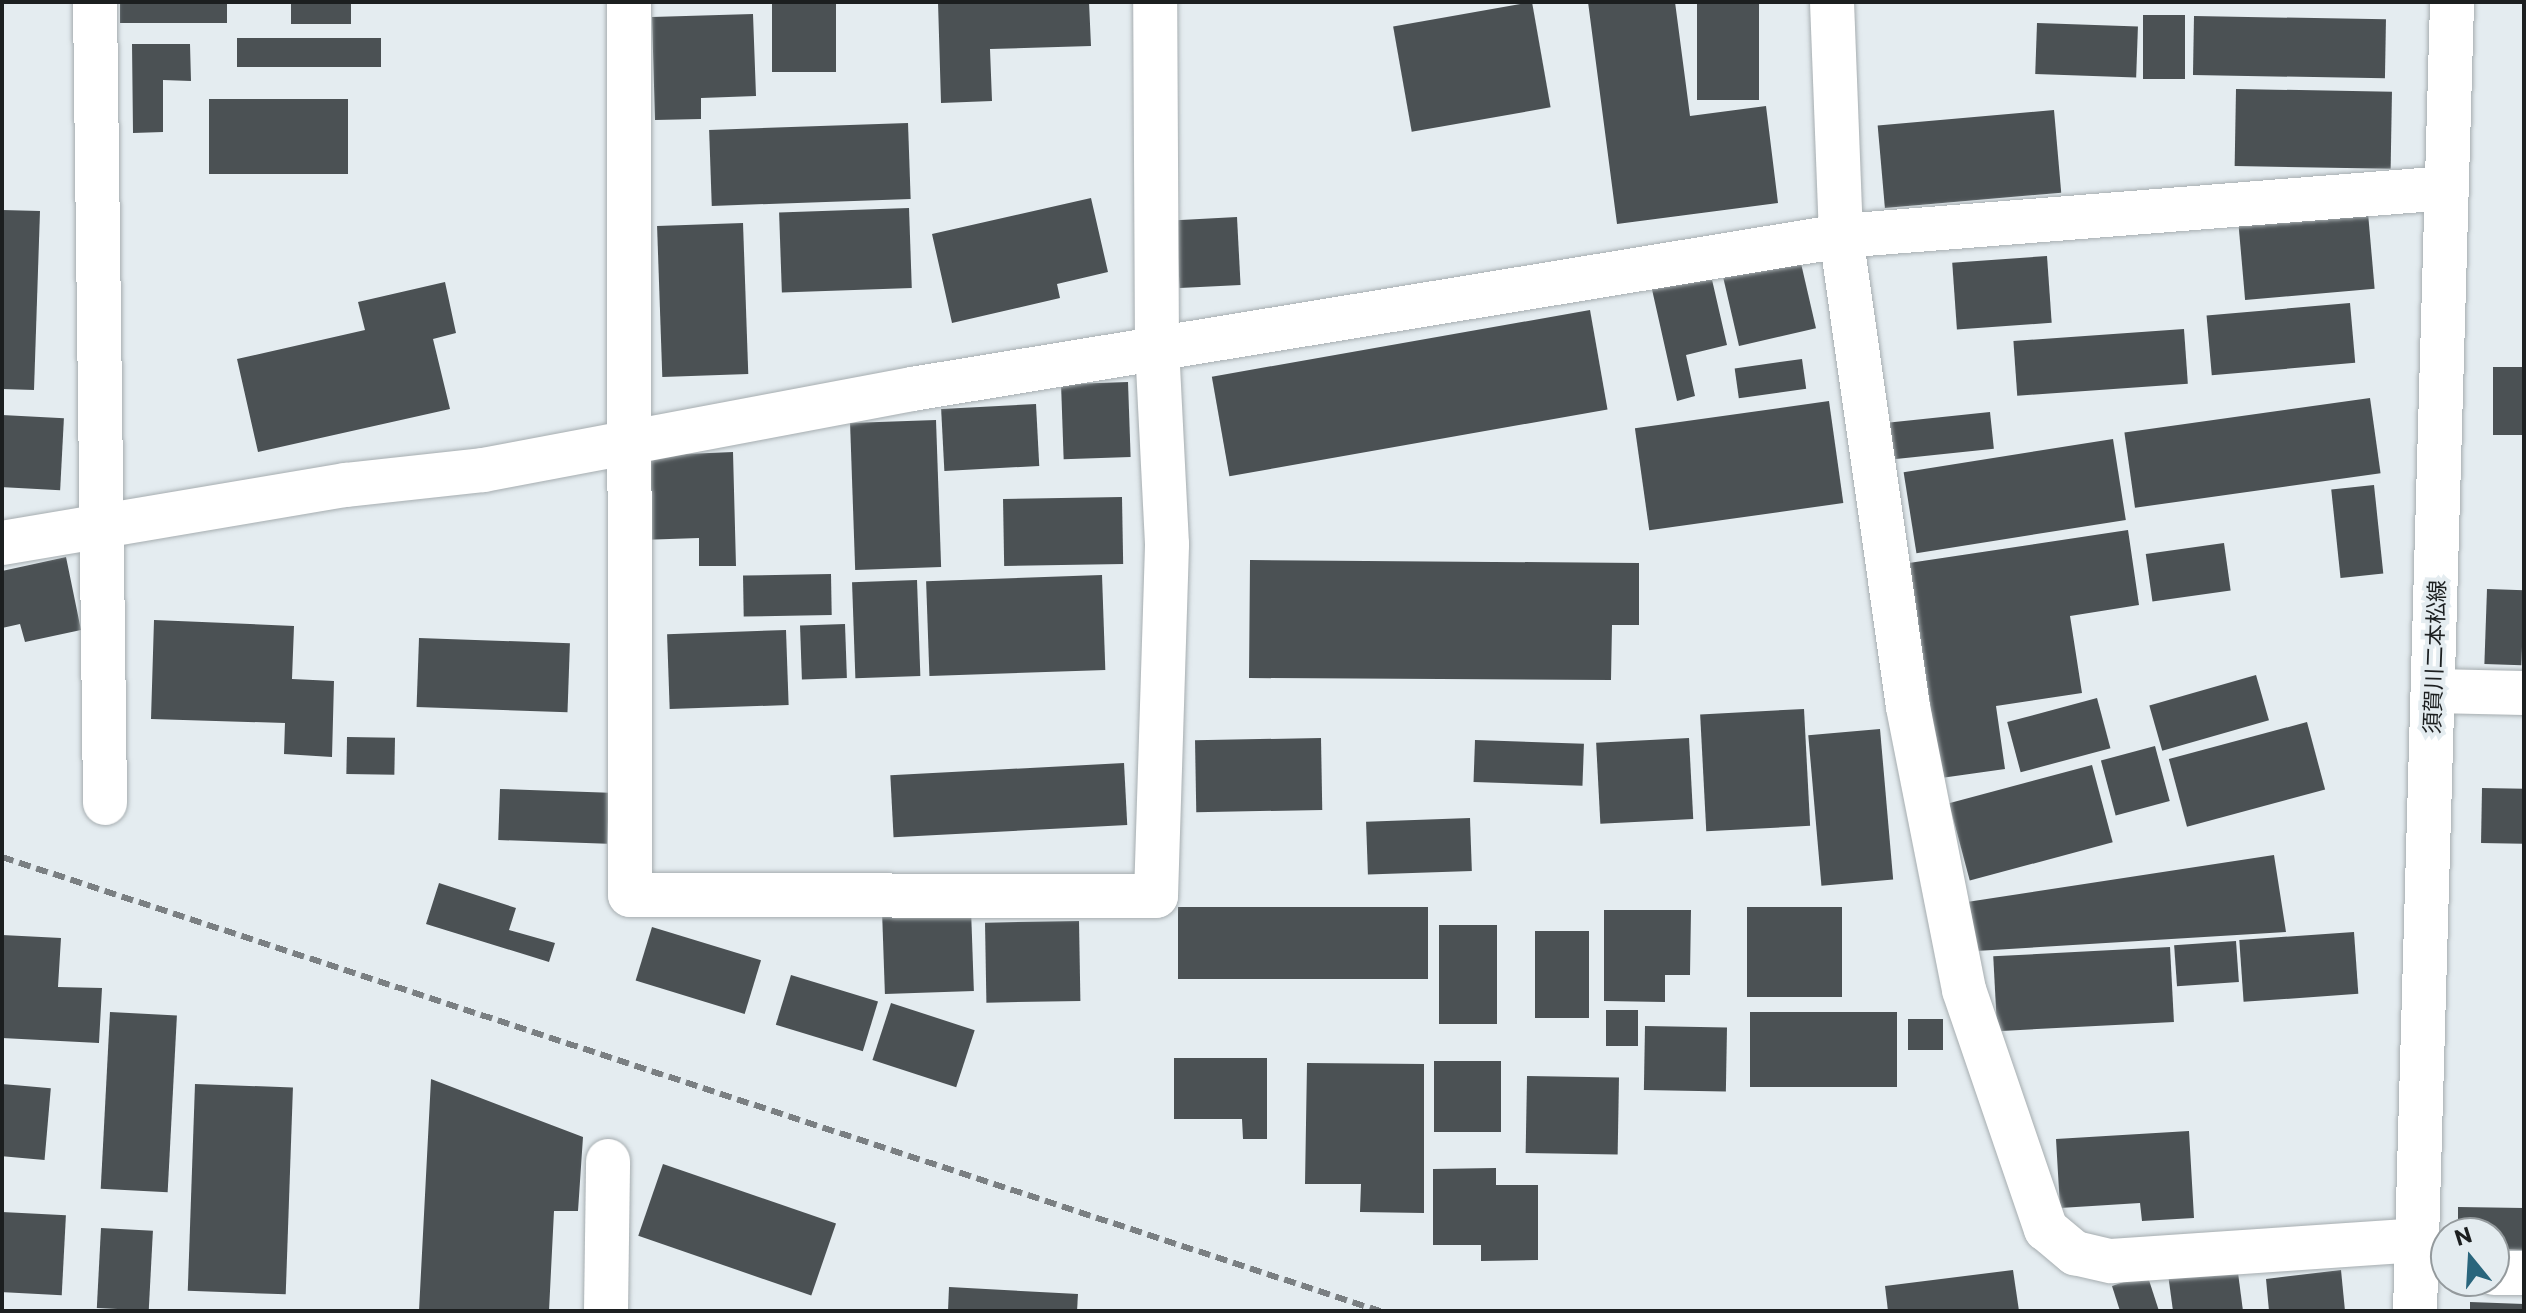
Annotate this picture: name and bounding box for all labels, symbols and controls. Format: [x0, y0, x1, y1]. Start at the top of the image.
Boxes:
street label: 須賀川二本松線 [2418, 580, 2450, 734]
north arrow [2430, 1217, 2510, 1297]
text: N [2451, 1220, 2475, 1251]

